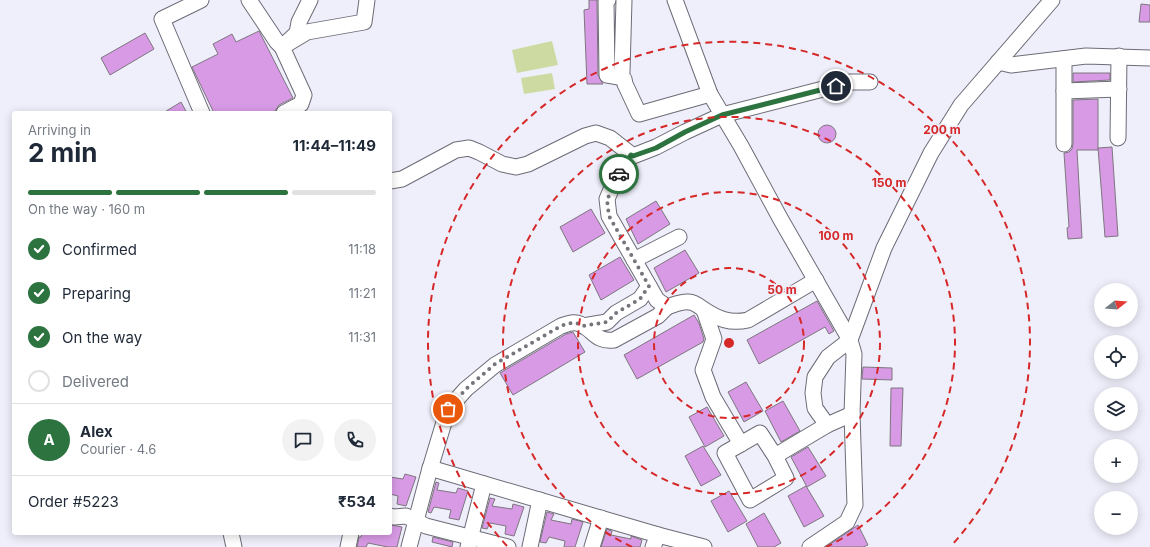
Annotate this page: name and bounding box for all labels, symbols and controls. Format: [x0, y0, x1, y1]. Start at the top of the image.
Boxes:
pin [819, 69, 853, 103]
icon: home [825, 75, 847, 97]
text: Arriving in [28, 122, 91, 138]
text: 200 m [923, 122, 961, 137]
text: 11:44–11:49 [292, 136, 376, 155]
text: 2 min [28, 137, 98, 168]
courier [599, 154, 639, 194]
icon: car [608, 163, 630, 185]
text: 150 m [872, 175, 906, 190]
text: On the way · 160 m [28, 201, 145, 217]
text: 100 m [818, 228, 854, 243]
icon: check [28, 238, 50, 260]
text: Confirmed [62, 240, 137, 259]
text: 11:18 [348, 241, 376, 257]
icon: check [28, 282, 50, 304]
text: 50 m [767, 282, 797, 297]
north arrow [1094, 283, 1138, 327]
map controls [1094, 283, 1138, 535]
text: Preparing [62, 284, 131, 303]
text: 11:21 [348, 285, 376, 301]
icon: check [28, 326, 50, 348]
text: On the way [62, 328, 142, 347]
text: 11:31 [348, 329, 376, 345]
button: locate [1094, 335, 1138, 379]
centre of rings [722, 336, 736, 350]
text: Delivered [62, 372, 129, 391]
button: layers [1094, 387, 1138, 431]
pin [431, 392, 465, 426]
icon: bag [437, 398, 459, 420]
button: chat [282, 419, 324, 461]
button: phone [334, 419, 376, 461]
text: Alex [80, 422, 113, 441]
text: A [43, 430, 55, 449]
button: + [1094, 439, 1138, 483]
text: Courier · 4.6 [80, 441, 156, 457]
button: − [1094, 491, 1138, 535]
text: Order #5223 [28, 492, 119, 511]
text: ₹534 [338, 492, 376, 511]

